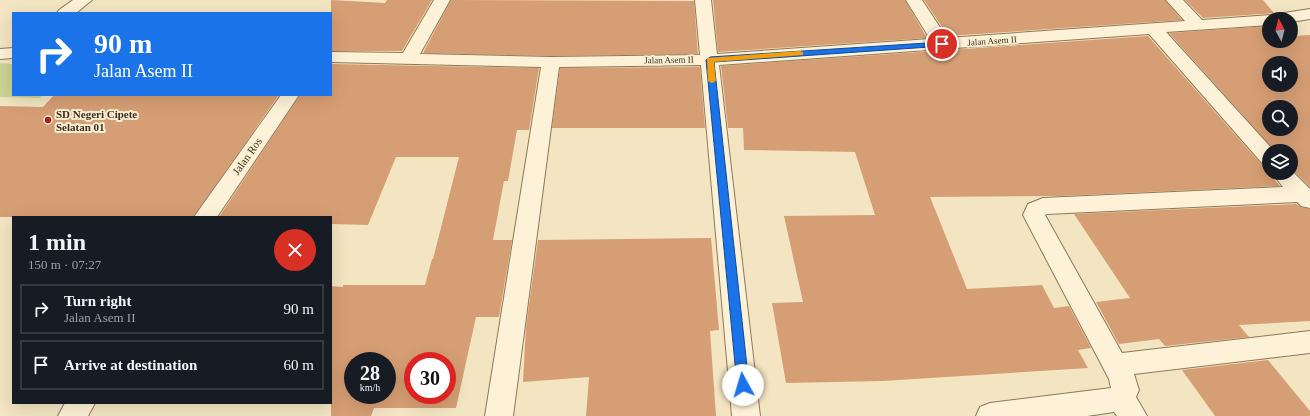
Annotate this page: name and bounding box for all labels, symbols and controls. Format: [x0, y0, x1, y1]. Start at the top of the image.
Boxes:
north arrow [1262, 12, 1298, 48]
map controls [1262, 12, 1298, 180]
pin [925, 27, 959, 61]
icon: right [28, 28, 80, 80]
text: 90 m [94, 28, 152, 59]
icon: arrive [931, 33, 953, 55]
street label: Jalan Asem II [967, 34, 1017, 48]
street label: Jalan Asem II [644, 55, 694, 65]
button: sound [1262, 56, 1298, 92]
text: Jalan Asem II [94, 61, 193, 81]
button: search [1262, 100, 1298, 136]
place label: SD Negeri Cipete Selatan 01 [56, 108, 137, 133]
marker: SD Negeri Cipete Selatan 01 [43, 115, 53, 125]
street label: Jalan Ros [230, 135, 264, 177]
button: layers [1262, 144, 1298, 180]
text: 1 min [28, 229, 86, 255]
button: close [274, 229, 316, 271]
text: 150 m · 07:27 [28, 257, 101, 272]
text: Turn right [64, 293, 131, 309]
icon: right [30, 298, 52, 320]
text: 90 m [284, 301, 314, 317]
text: Jalan Asem II [64, 310, 135, 325]
speed limit sign: 30 [404, 352, 456, 404]
icon: arrive [30, 354, 52, 376]
text: Arrive at destination [64, 357, 197, 373]
text: 60 m [284, 357, 314, 373]
text: 28 [360, 362, 380, 384]
position arrow [722, 364, 764, 406]
text: km/h [360, 382, 380, 393]

